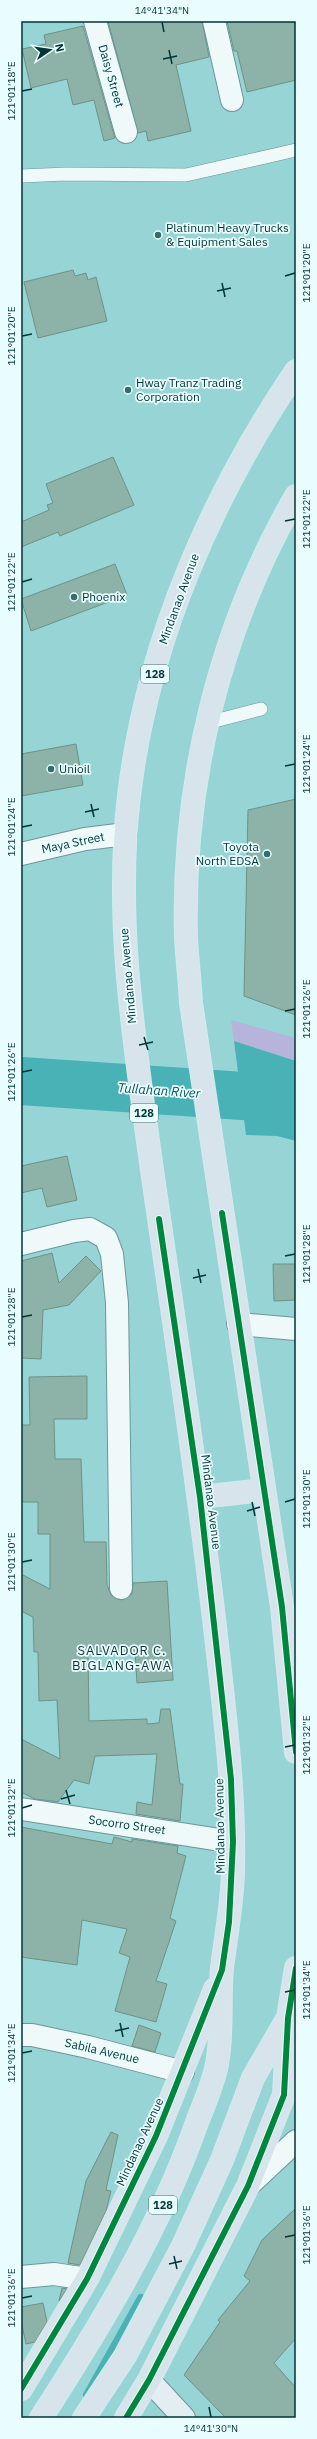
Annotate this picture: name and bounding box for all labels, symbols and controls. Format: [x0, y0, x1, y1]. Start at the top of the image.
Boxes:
text: 14°41'34"N [135, 4, 189, 17]
north arrow [30, 30, 70, 70]
text: N [52, 42, 67, 53]
street label: Daisy Street [95, 43, 128, 109]
text: 121°01'18"E [5, 61, 18, 121]
place label: Platinum Heavy Trucks & Equipment Sales [166, 220, 289, 249]
marker: Platinum Heavy Trucks & Equipment Sales [153, 230, 163, 240]
text: 121°01'20"E [300, 243, 313, 303]
text: 121°01'20"E [5, 306, 18, 366]
place label: Hway Tranz Trading Corporation [136, 375, 242, 404]
marker: Hway Tranz Trading Corporation [123, 385, 133, 395]
text: 121°01'22"E [300, 489, 313, 549]
street label: Mindanao Avenue [155, 551, 202, 646]
text: 121°01'22"E [5, 552, 18, 612]
place label: Phoenix [82, 589, 125, 604]
marker: Phoenix [69, 592, 79, 602]
road number: 128 [141, 665, 169, 683]
text: 121°01'24"E [300, 734, 313, 794]
place label: Unioil [59, 761, 90, 776]
marker: Unioil [46, 764, 56, 774]
text: 121°01'24"E [5, 797, 18, 857]
street label: Maya Street [40, 829, 106, 857]
place label: Toyota North EDSA [196, 839, 260, 868]
marker: Toyota North EDSA [262, 849, 272, 859]
street label: Mindanao Avenue [116, 927, 139, 1024]
text: 121°01'26"E [300, 979, 313, 1039]
text: 121°01'26"E [5, 1042, 18, 1102]
water label: Tullahan River [117, 1079, 202, 1102]
road number: 128 [130, 1104, 158, 1122]
text: 121°01'28"E [300, 1224, 313, 1284]
text: 121°01'28"E [5, 1287, 18, 1347]
street label: Mindanao Avenue [198, 1453, 225, 1551]
text: 121°01'30"E [300, 1469, 313, 1529]
text: 121°01'30"E [5, 1532, 18, 1592]
district label: SALVADOR C. BIGLANG-AWA [72, 1642, 172, 1674]
text: 121°01'32"E [300, 1715, 313, 1775]
text: 121°01'32"E [5, 1778, 18, 1838]
street label: Mindanao Avenue [211, 1778, 228, 1874]
street label: Socorro Street [88, 1812, 167, 1837]
text: 121°01'34"E [300, 1960, 313, 2020]
text: 121°01'34"E [5, 2023, 18, 2083]
street label: Sabila Avenue [63, 2035, 141, 2066]
street label: Mindanao Avenue [113, 2095, 167, 2188]
road number: 128 [149, 2196, 177, 2214]
text: 121°01'36"E [300, 2205, 313, 2265]
text: 121°01'36"E [5, 2268, 18, 2328]
text: 14°41'30"N [184, 2422, 238, 2435]

